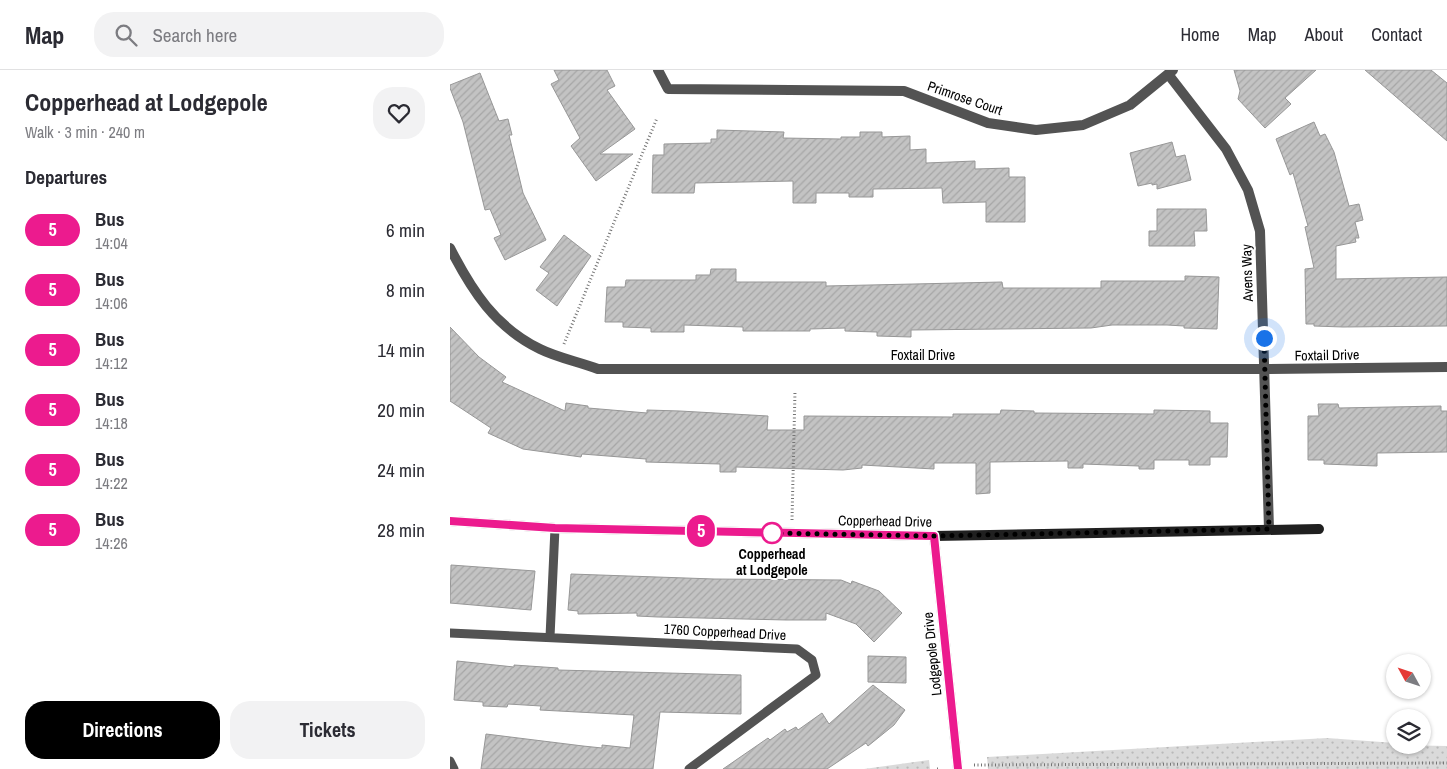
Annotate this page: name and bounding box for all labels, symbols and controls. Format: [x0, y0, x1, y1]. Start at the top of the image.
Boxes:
search box [94, 12, 444, 57]
text: Map [25, 19, 64, 51]
icon: search [112, 21, 140, 49]
text: Search here [152, 22, 237, 48]
text: Home [1180, 22, 1220, 47]
text: Map [1248, 22, 1277, 47]
text: About [1305, 22, 1343, 47]
text: Contact [1371, 22, 1422, 47]
street label: Primrose Court [925, 77, 1005, 119]
text: Copperhead at Lodgepole [25, 86, 268, 118]
button: heart [373, 87, 425, 139]
text: Walk · 3 min · 240 m [25, 121, 145, 143]
text: Departures [25, 164, 107, 190]
text: Bus [95, 206, 124, 232]
text: 5 [48, 217, 57, 242]
text: 6 min [386, 217, 425, 243]
text: 14:04 [95, 232, 128, 254]
street label: Avens Way [1237, 244, 1257, 303]
text: Bus [95, 266, 124, 292]
text: 5 [48, 277, 57, 302]
text: 8 min [386, 277, 425, 303]
text: 14:06 [95, 292, 128, 314]
text: Bus [95, 326, 124, 352]
your location [1252, 326, 1277, 351]
text: 5 [48, 337, 57, 362]
text: 14 min [377, 337, 425, 363]
street label: Foxtail Drive [1295, 345, 1359, 365]
street label: Foxtail Drive [891, 346, 955, 364]
text: 14:12 [95, 352, 128, 374]
text: Bus [95, 386, 124, 412]
text: 5 [48, 397, 57, 422]
text: 20 min [377, 397, 425, 423]
text: 14:18 [95, 412, 128, 434]
text: Bus [95, 446, 124, 472]
text: 5 [48, 457, 57, 482]
text: 24 min [377, 457, 425, 483]
text: 14:22 [95, 472, 128, 494]
text: Bus [95, 506, 124, 532]
street label: Copperhead Drive [838, 511, 932, 531]
line badge: 5 [685, 515, 717, 547]
text: 5 [48, 517, 57, 542]
text: 28 min [377, 517, 425, 543]
text: 5 [697, 518, 705, 543]
marker: Copperhead at Lodgepole [761, 522, 783, 544]
text: 14:26 [95, 532, 128, 554]
place label: Copperhead at Lodgepole [736, 545, 808, 579]
street label: Lodgepole Drive [919, 611, 945, 697]
street label: 1760 Copperhead Drive [663, 620, 787, 644]
north arrow [1386, 654, 1431, 699]
map controls [1386, 654, 1431, 754]
button: Directions [25, 701, 220, 759]
button: Tickets [230, 701, 425, 759]
button: layers [1386, 709, 1431, 754]

